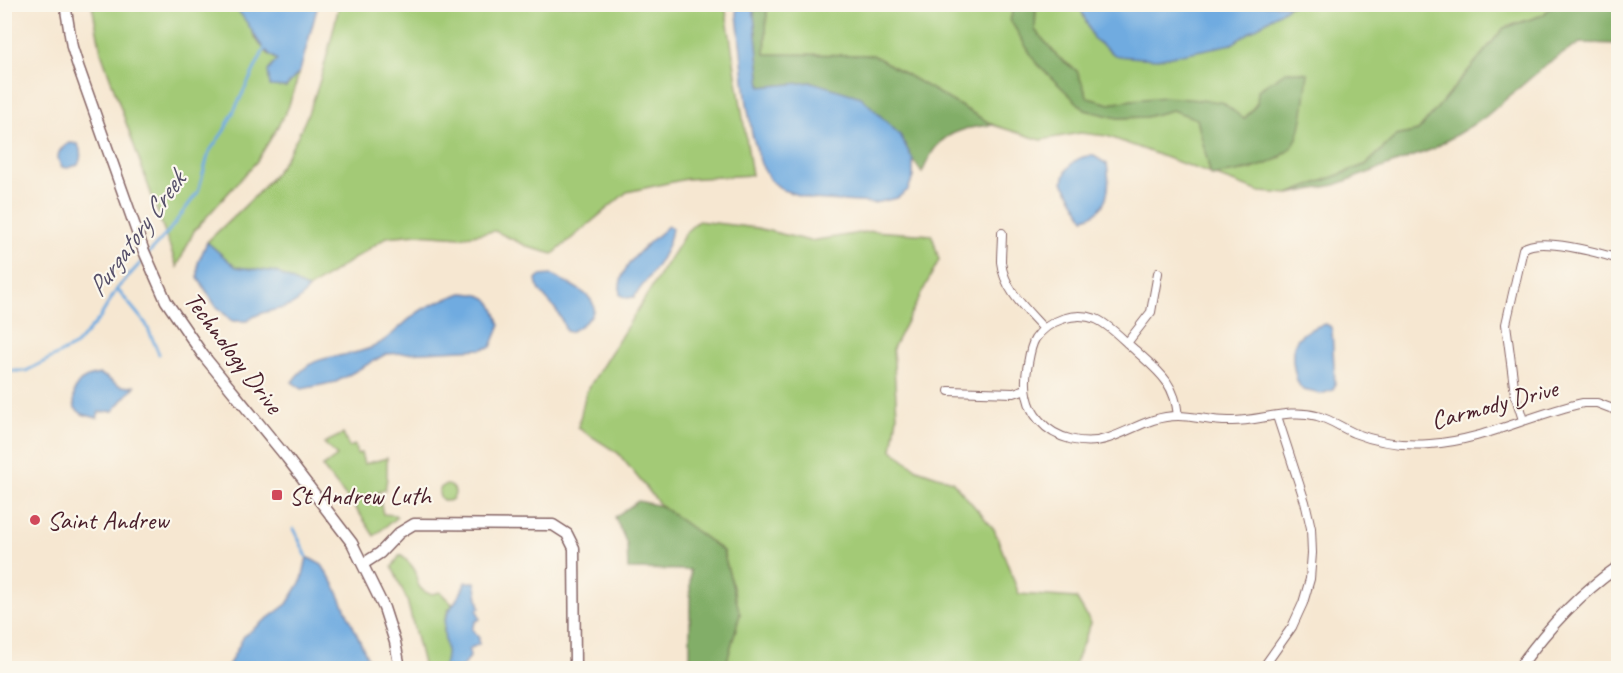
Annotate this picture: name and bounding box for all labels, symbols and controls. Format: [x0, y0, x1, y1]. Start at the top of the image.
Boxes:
water label: Purgatory Creek [79, 161, 196, 303]
street label: Technology Drive [177, 285, 291, 421]
street label: Carmody Drive [1427, 371, 1564, 437]
place label: St Andrew Luth [289, 479, 433, 512]
marker: St Andrew Luth [270, 488, 284, 502]
place label: Saint Andrew [47, 504, 171, 537]
marker: Saint Andrew [28, 513, 42, 527]

